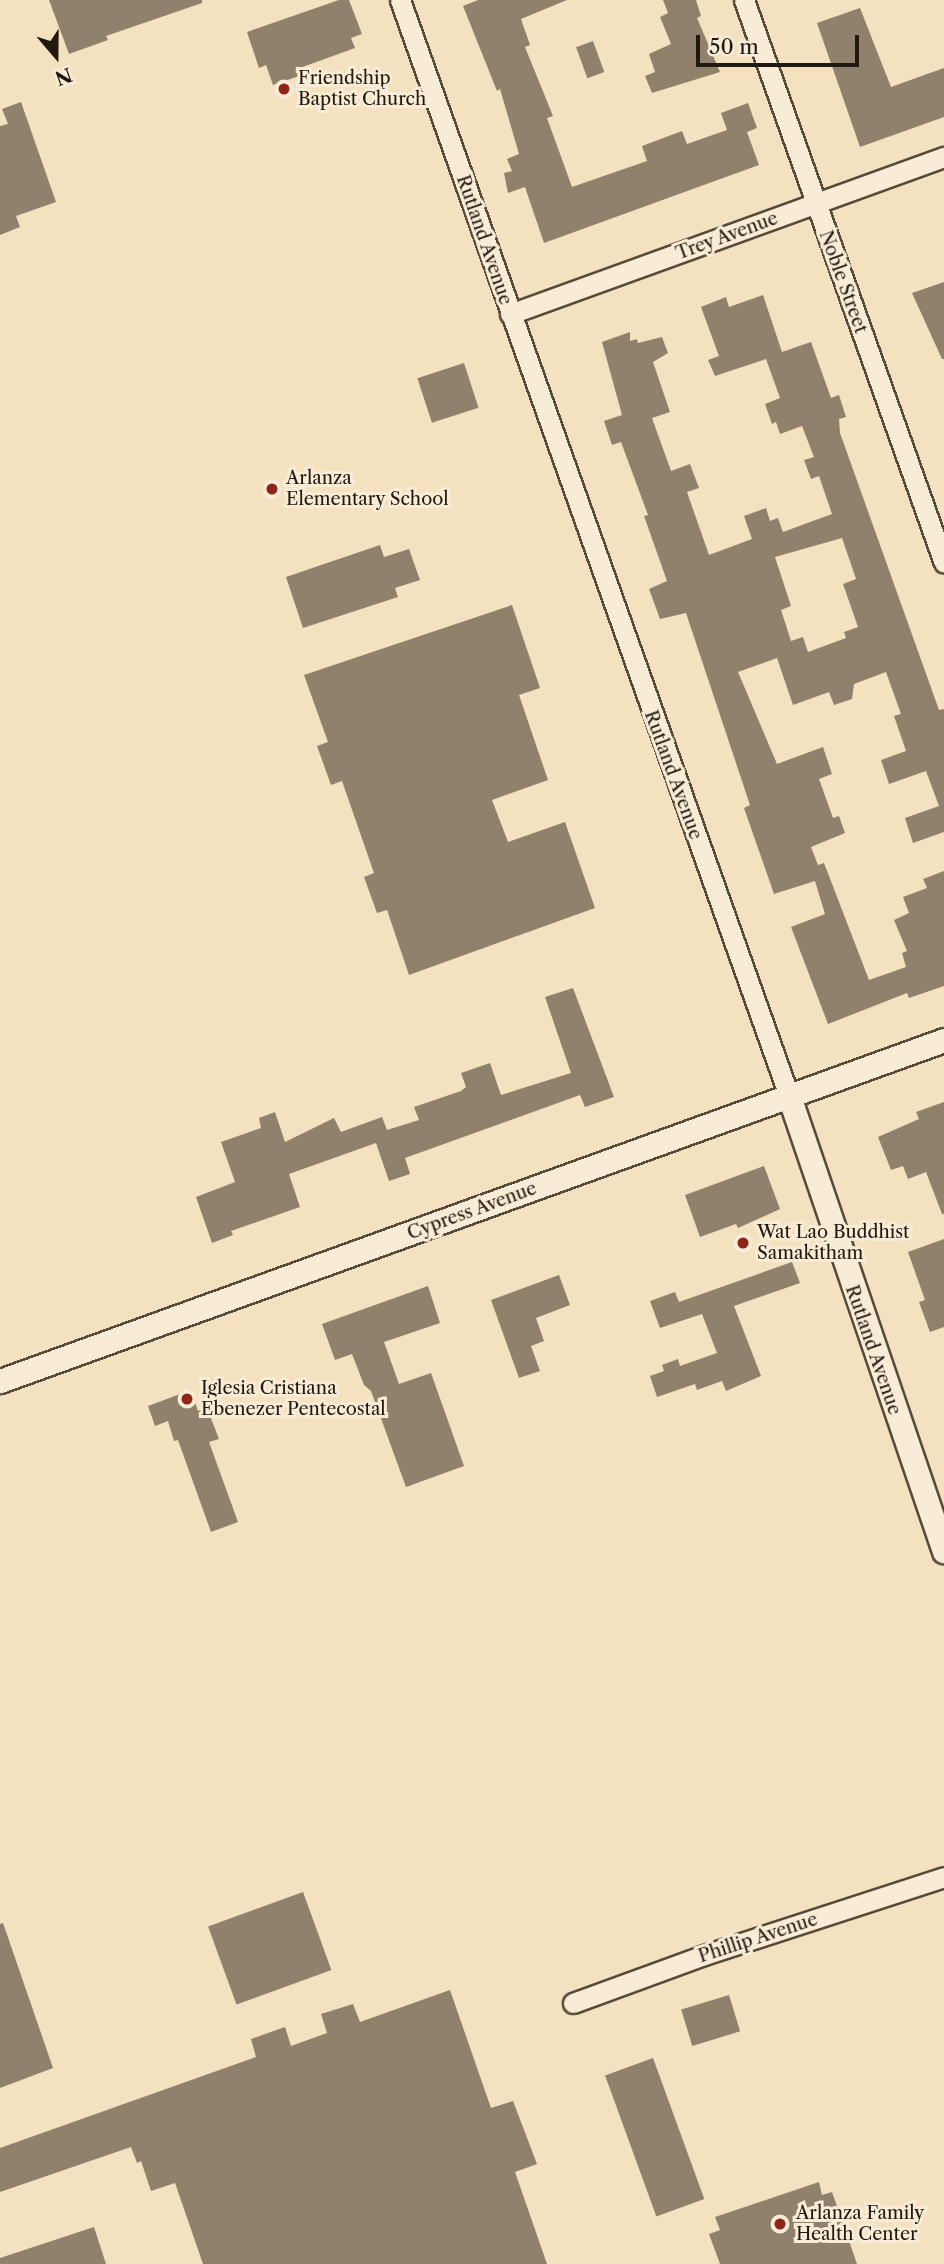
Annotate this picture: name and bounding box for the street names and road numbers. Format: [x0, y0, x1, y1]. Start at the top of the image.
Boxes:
street label: Rutland Avenue [452, 172, 516, 308]
street label: Trey Avenue [672, 207, 782, 265]
street label: Noble Street [814, 228, 872, 336]
street label: Rutland Avenue [640, 707, 706, 843]
street label: Cypress Avenue [404, 1177, 540, 1245]
street label: Rutland Avenue [841, 1282, 905, 1418]
street label: Phillip Avenue [695, 1908, 821, 1968]

